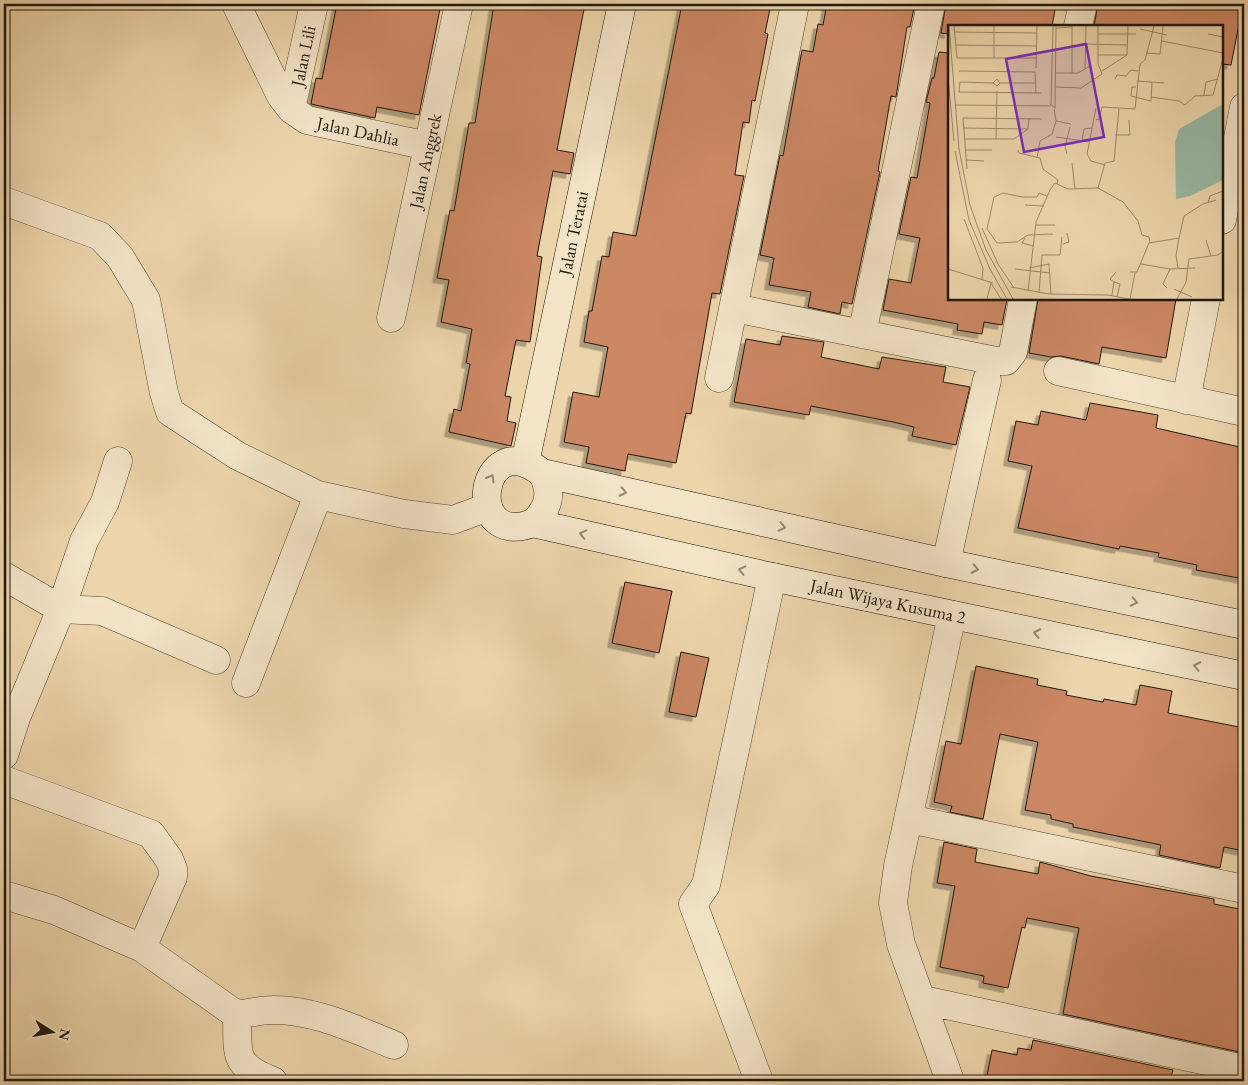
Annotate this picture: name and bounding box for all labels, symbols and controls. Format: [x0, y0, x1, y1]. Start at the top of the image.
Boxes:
street label: Jalan Lili [285, 23, 321, 90]
inset map [948, 25, 1223, 300]
street label: Jalan Dahlia [313, 111, 402, 151]
street label: Jalan Anggrek [403, 111, 446, 213]
street label: Jalan Teratai [552, 188, 593, 279]
one-way arrow [485, 475, 495, 484]
one-way arrow [619, 486, 628, 496]
one-way arrow [778, 521, 787, 531]
one-way arrow [579, 529, 588, 540]
one-way arrow [971, 563, 980, 574]
one-way arrow [737, 565, 746, 576]
street label: Jalan Wijaya Kusuma 2 [806, 573, 968, 629]
one-way arrow [1130, 596, 1139, 607]
one-way arrow [1033, 628, 1042, 638]
one-way arrow [1192, 661, 1201, 672]
north arrow [28, 1008, 78, 1058]
text: N [55, 1027, 75, 1042]

